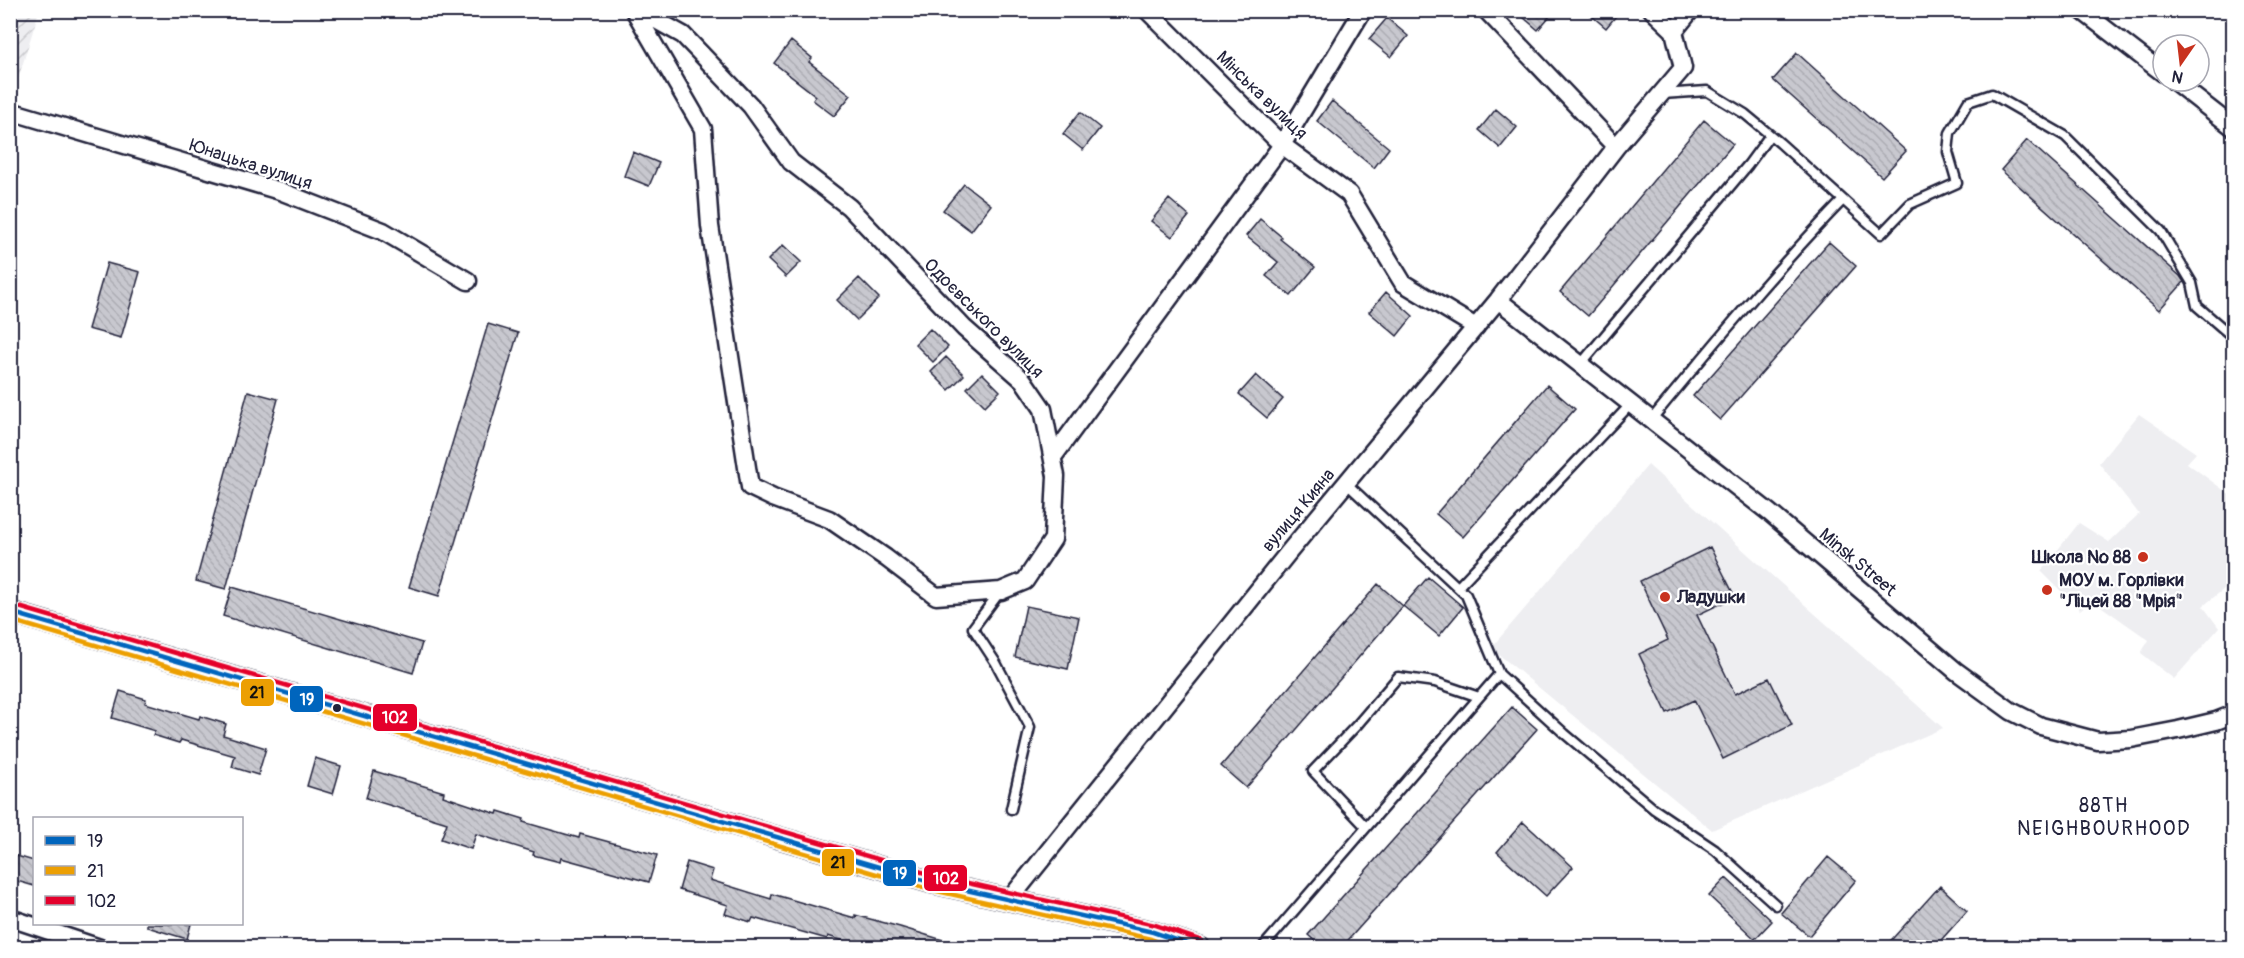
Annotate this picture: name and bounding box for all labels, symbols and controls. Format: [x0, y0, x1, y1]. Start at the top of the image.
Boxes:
north arrow [2151, 33, 2211, 93]
street label: Мінська вулиця [1211, 46, 1312, 145]
text: N [2170, 66, 2185, 88]
street label: Юнацька вулиця [187, 134, 315, 195]
street label: Одоєвського вулиця [919, 254, 1048, 383]
street label: вулиця Кияна [1257, 464, 1340, 557]
street label: Minsk Street [1814, 523, 1902, 602]
place label: Школа № 88 [2031, 546, 2131, 569]
marker: Школа № 88 [2136, 550, 2150, 564]
place label: МОУ м. Горлівки "Ліцей 88 "Мрія" [2059, 569, 2183, 613]
marker: МОУ м. Горлівки "Ліцей 88 "Мрія" [2040, 583, 2054, 597]
place label: Ладушки [1676, 586, 1745, 609]
marker: Ладушки [1658, 590, 1672, 604]
line badge: 21 [240, 678, 275, 707]
text: 21 [249, 683, 265, 703]
line badge: 19 [289, 685, 324, 713]
text: 19 [300, 690, 314, 710]
unlabelled marker [331, 702, 343, 714]
line badge: 102 [372, 703, 418, 732]
text: 102 [382, 708, 408, 728]
district label: 88TH NEIGHBOURHOOD [2017, 793, 2191, 841]
legend [33, 817, 243, 925]
text: 19 [87, 830, 103, 853]
line badge: 21 [821, 848, 855, 877]
text: 21 [830, 853, 846, 873]
line badge: 19 [882, 859, 917, 887]
text: 21 [87, 860, 104, 883]
text: 19 [893, 864, 907, 884]
line badge: 102 [923, 864, 968, 892]
text: 102 [933, 869, 959, 889]
text: 102 [87, 890, 116, 913]

